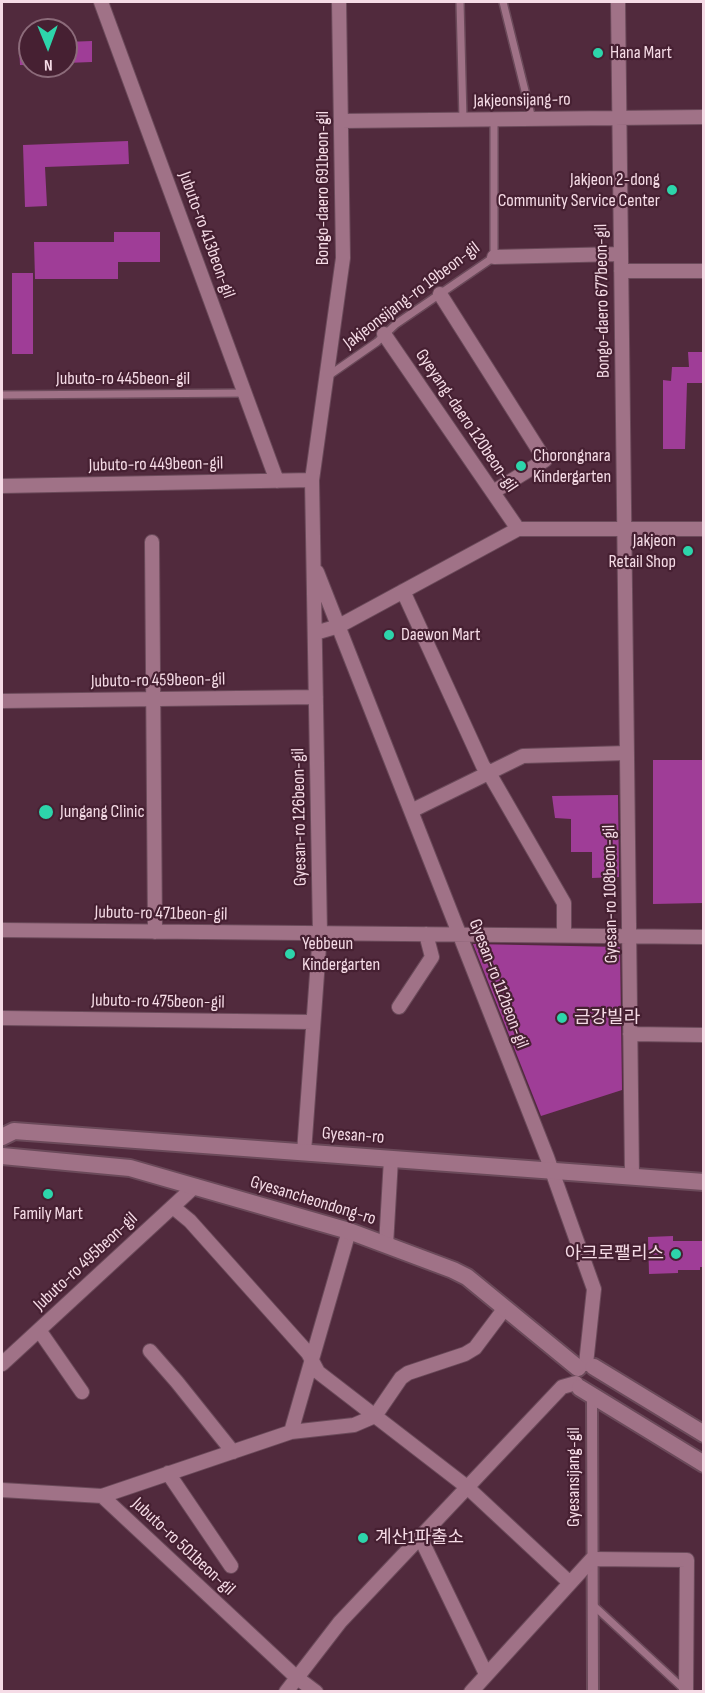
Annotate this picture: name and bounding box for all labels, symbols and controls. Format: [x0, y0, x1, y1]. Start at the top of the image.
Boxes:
north arrow [18, 18, 78, 78]
place label: Hana Mart [610, 42, 672, 64]
marker: Hana Mart [591, 46, 605, 60]
text: N [44, 55, 53, 74]
street label: Jakjeonsijang-ro [473, 89, 571, 113]
street label: Bongo-daero 691beon-gil [312, 111, 334, 265]
street label: Jubuto-ro 413beon-gil [173, 169, 239, 301]
place label: Jakjeon 2-dong Community Service Center [498, 169, 660, 212]
marker: Jakjeon 2-dong Community Service Center [665, 183, 679, 197]
street label: Bongo-daero 677beon-gil [591, 224, 615, 378]
street label: Jakjeonsijang-ro 19beon-gil [340, 238, 484, 354]
street label: Gyeyang-daero 120beon-gil [410, 345, 522, 497]
street label: Jubuto-ro 445beon-gil [56, 368, 190, 390]
place label: Chorongnara Kindergarten [533, 445, 611, 488]
street label: Jubuto-ro 449beon-gil [88, 453, 224, 477]
marker: Chorongnara Kindergarten [514, 459, 528, 473]
place label: Jakjeon Retail Shop [609, 530, 676, 572]
marker: Jakjeon Retail Shop [681, 544, 695, 558]
place label: Daewon Mart [401, 624, 480, 646]
marker: Daewon Mart [382, 628, 396, 642]
street label: Jubuto-ro 459beon-gil [91, 669, 225, 693]
street label: Gyesan-ro 126beon-gil [288, 748, 312, 886]
place label: Jungang Clinic [60, 801, 145, 823]
marker: Jungang Clinic [37, 803, 55, 821]
street label: Gyesan-ro 108beon-gil [599, 825, 623, 963]
street label: Jubuto-ro 471beon-gil [94, 902, 228, 926]
street label: Gyesan-ro 112beon-gil [463, 916, 533, 1052]
place label: Yebbeun Kindergarten [302, 933, 380, 976]
marker: Yebbeun Kindergarten [283, 947, 297, 961]
street label: Jubuto-ro 475beon-gil [91, 990, 225, 1014]
place label: 금강빌라 [574, 1007, 640, 1029]
marker: 금강빌라 [555, 1011, 569, 1025]
street label: Gyesan-ro [321, 1123, 385, 1149]
street label: Gyesancheondong-ro [248, 1172, 378, 1230]
marker: Family Mart [41, 1187, 55, 1201]
place label: Family Mart [13, 1203, 83, 1225]
street label: Jubuto-ro 495beon-gil [29, 1208, 143, 1316]
place label: 아크로팰리스 [565, 1243, 664, 1265]
marker: 아크로팰리스 [669, 1247, 683, 1261]
street label: Gyesansijang-gil [563, 1427, 585, 1527]
street label: Jubuto-ro 501beon-gil [127, 1494, 239, 1600]
place label: 계산1파출소 [375, 1527, 464, 1549]
marker: 계산1파출소 [356, 1531, 370, 1545]

